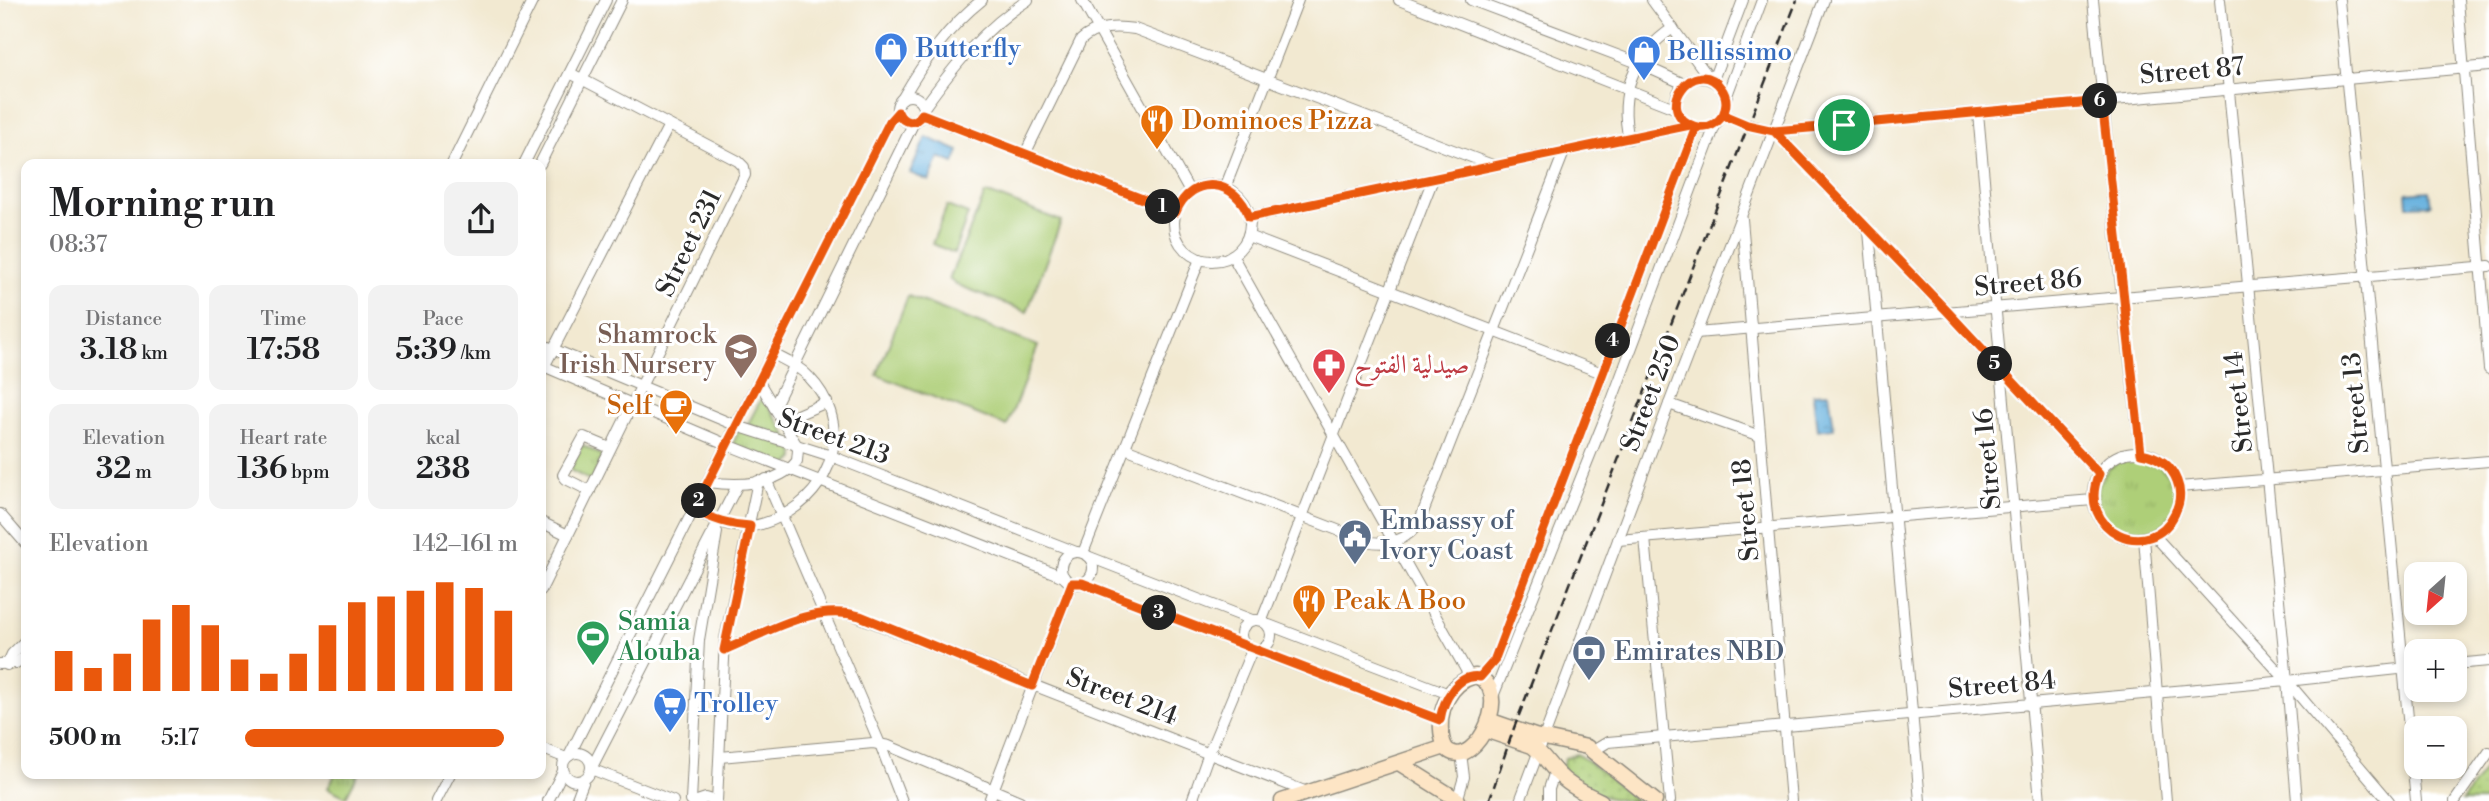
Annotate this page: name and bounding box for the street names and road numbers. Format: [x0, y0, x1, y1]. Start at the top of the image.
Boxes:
street label: Street 87 [2138, 50, 2246, 92]
street label: Street 231 [649, 184, 729, 302]
street label: Street 86 [1973, 262, 2083, 304]
street label: Street 250 [1614, 330, 1688, 456]
street label: Street 14 [2218, 350, 2260, 454]
street label: Street 13 [2336, 351, 2376, 455]
street label: Street 213 [774, 402, 894, 472]
street label: Street 16 [1968, 407, 2008, 511]
street label: Street 18 [1726, 457, 1766, 563]
street label: Street 214 [1062, 661, 1182, 733]
street label: Street 84 [1947, 664, 2057, 706]

